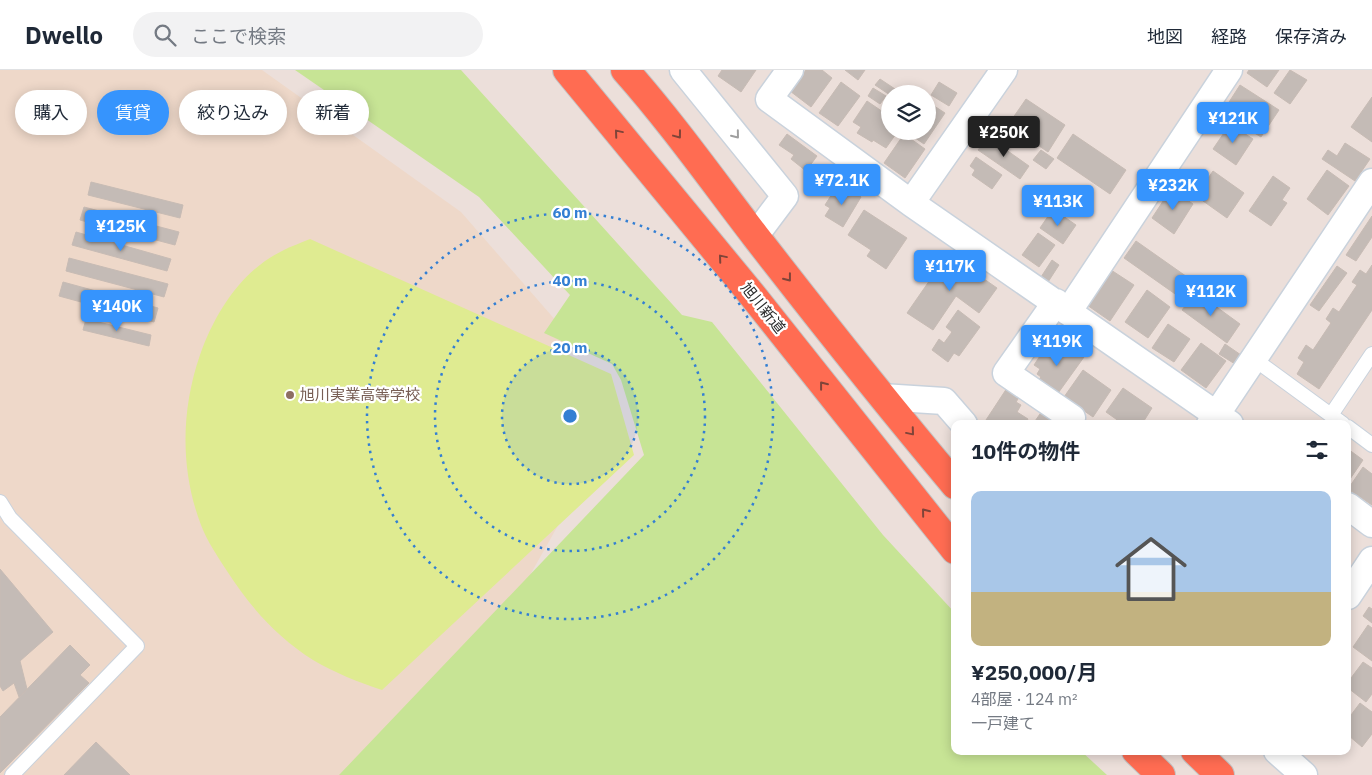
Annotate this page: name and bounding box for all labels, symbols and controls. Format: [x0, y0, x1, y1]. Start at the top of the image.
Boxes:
search box [133, 12, 483, 57]
text: Dwello [25, 19, 103, 51]
icon: search [151, 21, 179, 49]
text: ここで検索 [191, 24, 286, 48]
text: 地図 [1147, 25, 1183, 48]
text: 経路 [1211, 25, 1247, 48]
text: 保存済み [1275, 25, 1347, 48]
map controls [881, 85, 936, 140]
button: layers [881, 85, 936, 140]
chip: 購入 [15, 90, 87, 135]
chip: 賃貸 [97, 90, 169, 135]
chip: 絞り込み [179, 90, 287, 135]
chip: 新着 [297, 90, 369, 135]
pin: ¥121K [1198, 102, 1268, 144]
text: ¥121K [1208, 108, 1258, 128]
pin: ¥250K [969, 116, 1039, 158]
text: ¥250K [979, 122, 1029, 142]
one-way arrow [672, 129, 681, 139]
one-way arrow [730, 129, 738, 138]
one-way arrow [616, 130, 624, 139]
pin: ¥72.1K [801, 164, 883, 206]
pin: ¥232K [1138, 168, 1208, 211]
text: ¥72.1K [814, 170, 870, 190]
text: ¥232K [1148, 175, 1198, 195]
pin: ¥113K [1023, 184, 1093, 227]
text: ¥113K [1033, 191, 1083, 211]
text: 60 m [553, 203, 587, 222]
pin: ¥125K [86, 210, 156, 252]
text: ¥125K [96, 216, 146, 236]
pin: ¥117K [915, 250, 985, 292]
one-way arrow [719, 255, 727, 264]
text: ¥117K [925, 256, 975, 276]
text: 40 m [553, 271, 587, 290]
one-way arrow [782, 272, 790, 281]
pin: ¥112K [1176, 274, 1246, 317]
street label: 旭川新道 [737, 278, 790, 337]
text: ¥112K [1186, 281, 1236, 301]
pin: ¥140K [82, 290, 152, 332]
text: ¥140K [92, 296, 142, 316]
pin: ¥119K [1022, 324, 1092, 367]
text: ¥119K [1032, 331, 1082, 351]
text: 20 m [553, 338, 587, 357]
one-way arrow [821, 382, 829, 391]
place label: 旭川実業高等学校 [300, 385, 420, 404]
marker: 旭川実業高等学校 [284, 389, 296, 401]
centre of rings [561, 407, 579, 425]
one-way arrow [905, 426, 913, 435]
icon: filters [1303, 436, 1331, 464]
text: 10件の物件 [971, 437, 1080, 465]
one-way arrow [922, 509, 930, 518]
icon: home [1106, 524, 1196, 614]
text: ¥250,000/月 [971, 658, 1097, 686]
text: 4部屋 · 124 m² [971, 689, 1077, 709]
text: 一戸建て [971, 713, 1035, 733]

